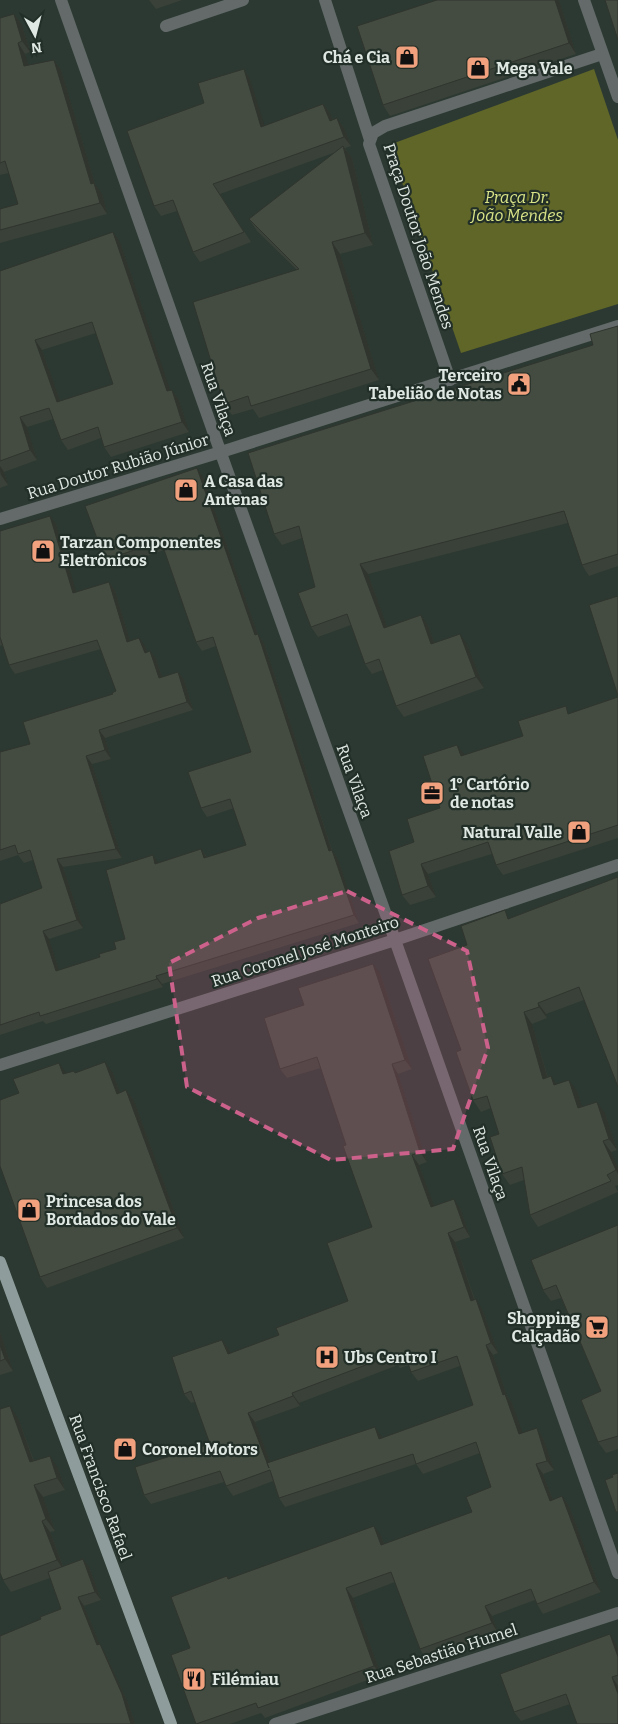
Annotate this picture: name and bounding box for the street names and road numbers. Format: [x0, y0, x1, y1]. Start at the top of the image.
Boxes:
street label: Praça Doutor João Mendes [379, 141, 458, 331]
street label: Rua Vilaça [197, 360, 240, 439]
street label: Rua Doutor Rubião Júnior [25, 430, 211, 503]
street label: Rua Vilaça [332, 742, 377, 821]
street label: Rua Coronel José Monteiro [209, 912, 401, 991]
street label: Rua Vilaça [469, 1124, 512, 1203]
street label: Rua Francisco Rafael [65, 1412, 136, 1563]
street label: Rua Sebastião Humel [363, 1620, 520, 1687]

